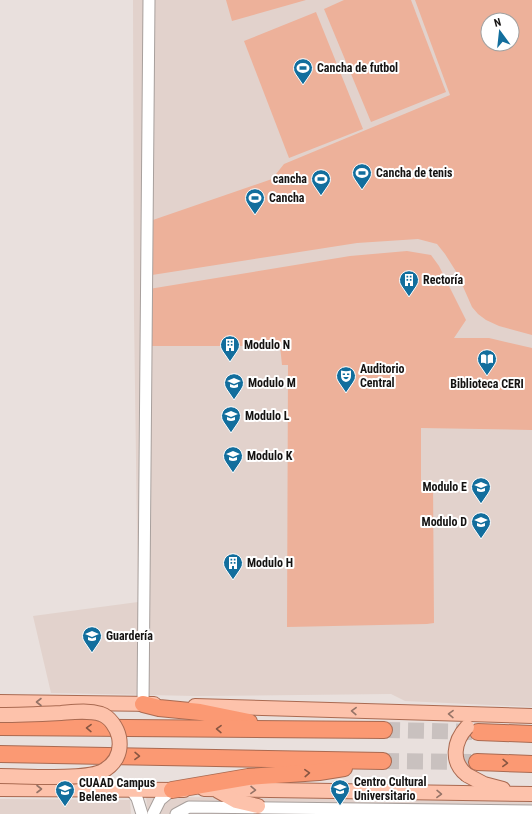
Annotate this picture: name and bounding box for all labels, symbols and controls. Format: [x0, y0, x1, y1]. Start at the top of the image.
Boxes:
north arrow [480, 12, 520, 52]
text: N [493, 16, 503, 30]
sports icon: Cancha de futbol [292, 57, 314, 85]
place label: Cancha de futbol [317, 61, 398, 75]
sports icon: Cancha de tenis [351, 162, 373, 190]
place label: Cancha de tenis [376, 166, 453, 180]
sports icon: cancha [310, 168, 332, 196]
place label: cancha [273, 172, 307, 186]
sports icon: Cancha [244, 187, 266, 215]
place label: Cancha [269, 191, 305, 205]
building icon: Rectoría [398, 269, 420, 297]
place label: Rectoría [423, 273, 463, 287]
building icon: Modulo N [219, 334, 241, 362]
place label: Modulo N [244, 338, 290, 352]
library icon: Biblioteca CERI [476, 348, 498, 376]
place label: Auditorio Central [360, 362, 404, 390]
theatre icon: Auditorio Central [335, 365, 357, 393]
school or university icon: Modulo M [223, 372, 245, 400]
place label: Modulo M [248, 376, 296, 390]
place label: Biblioteca CERI [450, 377, 524, 391]
school or university icon: Modulo L [220, 405, 242, 433]
place label: Modulo L [245, 409, 290, 423]
school or university icon: Modulo K [222, 445, 244, 473]
place label: Modulo K [247, 449, 293, 463]
school or university icon: Modulo E [470, 476, 492, 504]
place label: Modulo E [422, 480, 467, 494]
school or university icon: Modulo D [470, 511, 492, 539]
place label: Modulo D [422, 515, 467, 529]
building icon: Modulo H [222, 552, 244, 580]
place label: Modulo H [247, 556, 293, 570]
school or university icon: Guardería [81, 625, 103, 653]
place label: Guardería [106, 629, 153, 643]
one-way arrow [36, 698, 42, 706]
one-way arrow [351, 707, 357, 716]
one-way arrow [448, 710, 454, 718]
one-way arrow [86, 724, 92, 732]
one-way arrow [216, 725, 222, 733]
one-way arrow [134, 752, 140, 761]
one-way arrow [502, 759, 508, 767]
one-way arrow [304, 768, 310, 777]
place label: Centro Cultural Universitario [354, 775, 426, 803]
place label: CUAAD Campus Belenes [79, 776, 156, 804]
school or university icon: Centro Cultural Universitario [329, 778, 351, 806]
school or university icon: CUAAD Campus Belenes [54, 779, 76, 807]
one-way arrow [36, 785, 42, 793]
one-way arrow [250, 786, 256, 794]
one-way arrow [436, 789, 442, 798]

